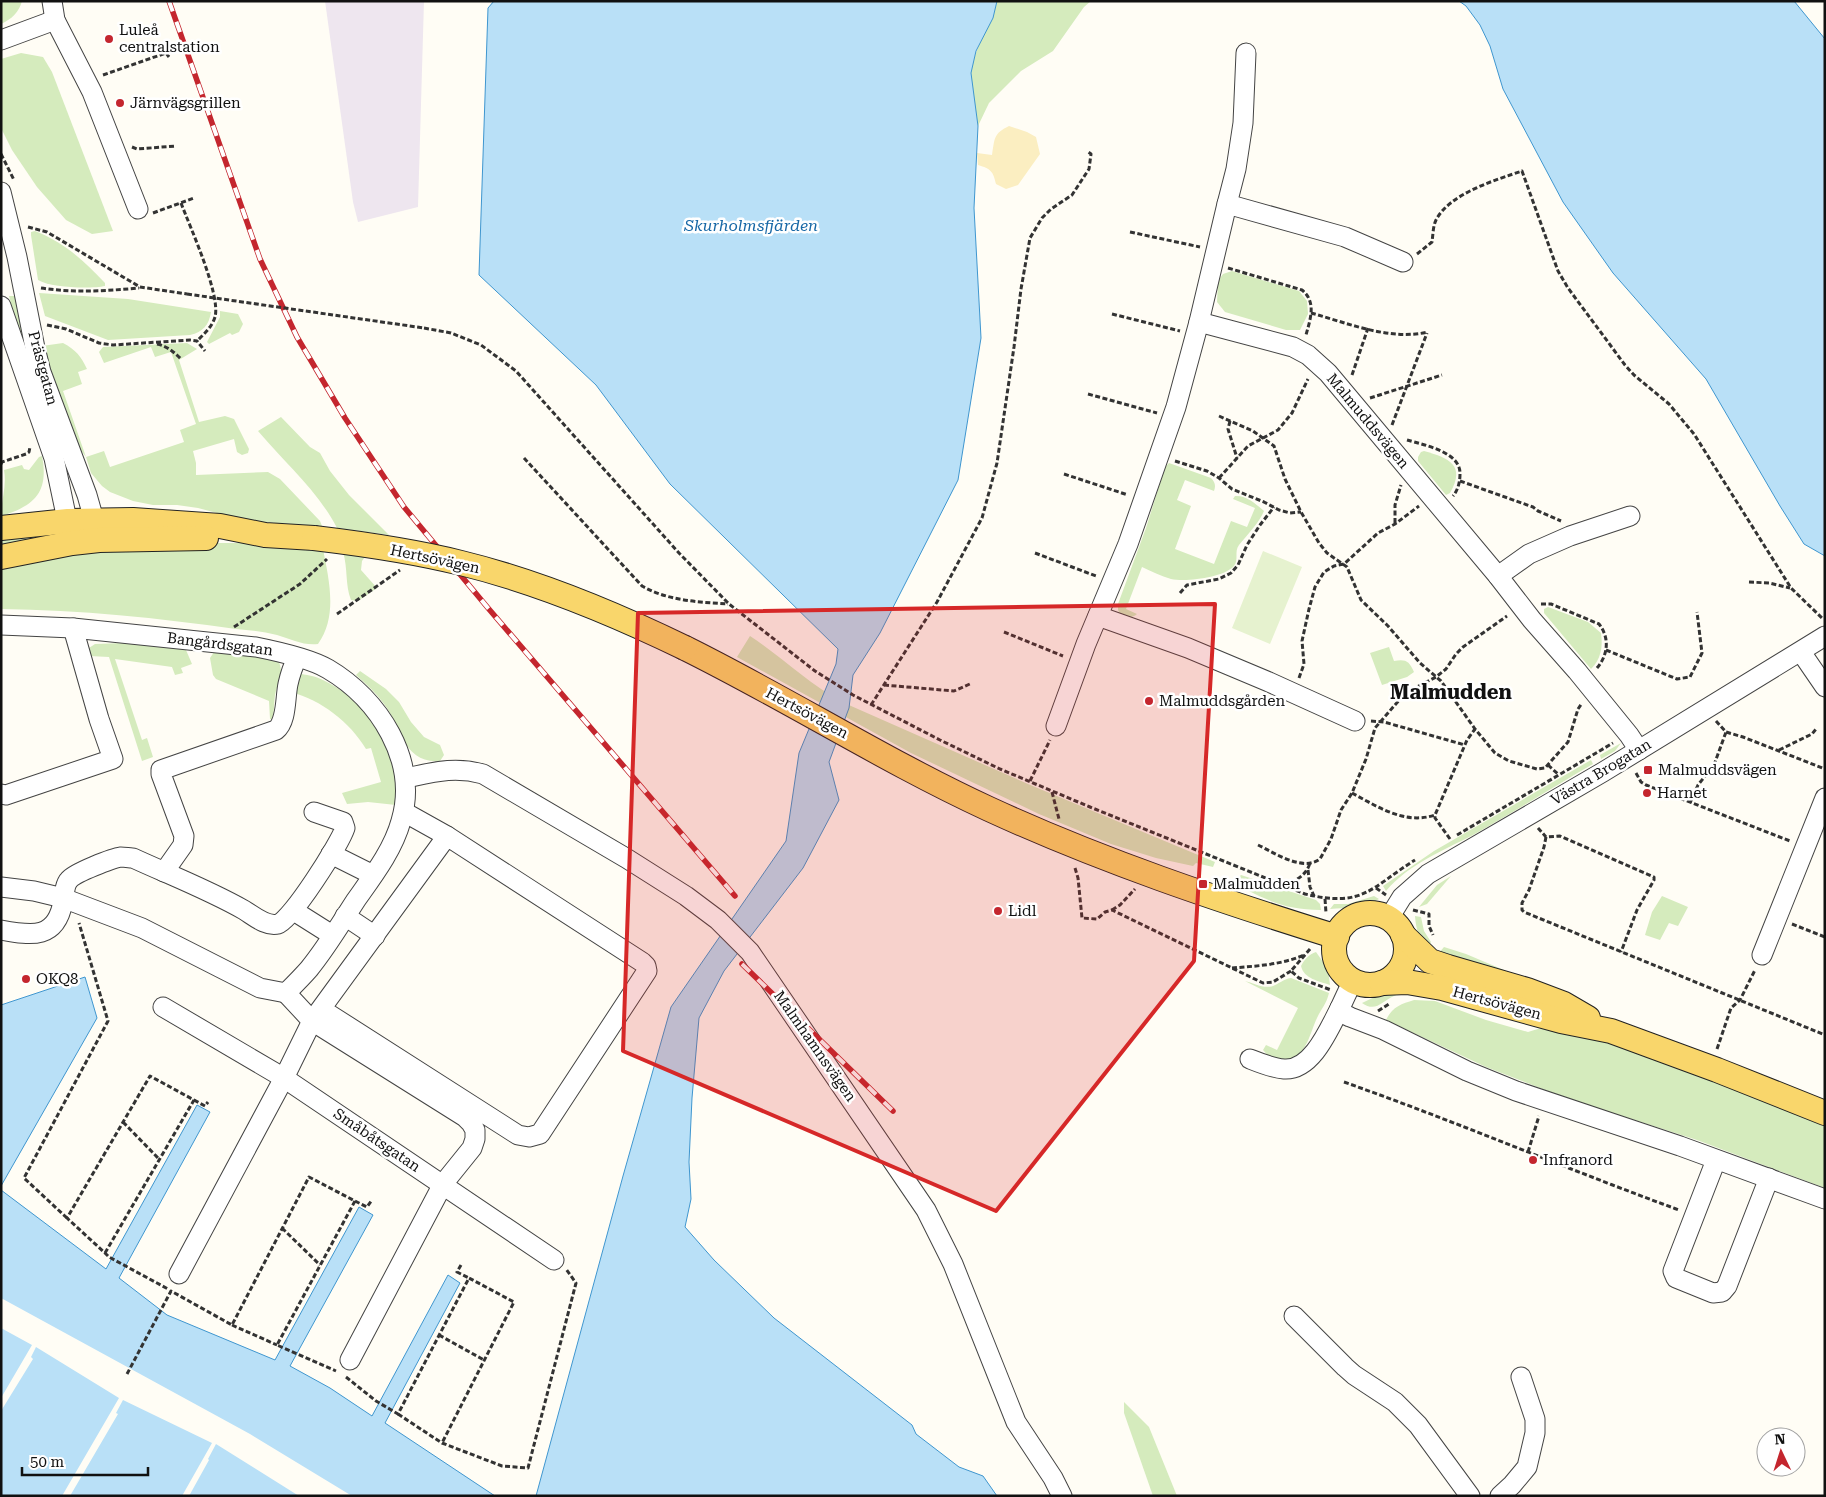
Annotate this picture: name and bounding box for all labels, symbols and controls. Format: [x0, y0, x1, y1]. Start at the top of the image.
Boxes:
place label: Luleå centralstation [119, 21, 220, 56]
marker: Luleå centralstation [103, 33, 115, 45]
place label: Järnvägsgrillen [130, 94, 241, 112]
marker: Järnvägsgrillen [114, 97, 126, 109]
water label: Skurholmsfjärden [683, 216, 818, 235]
street label: Prästgatan [24, 329, 62, 407]
street label: Malmuddsvägen [1323, 370, 1413, 472]
street label: Hertsövägen [389, 541, 482, 577]
street label: Bangårdsgatan [166, 629, 274, 659]
district label: Malmudden [1390, 680, 1513, 704]
street label: Hertsövägen [763, 684, 852, 742]
place label: Malmuddsgården [1159, 692, 1285, 710]
marker: Malmuddsgården [1143, 695, 1155, 707]
street label: Västra Brogatan [1548, 735, 1655, 809]
place label: Malmuddsvägen [1658, 761, 1777, 779]
marker: Malmuddsvägen [1642, 764, 1654, 776]
place label: Harnet [1657, 784, 1708, 802]
marker: Harnet [1641, 787, 1653, 799]
place label: Malmudden [1213, 875, 1300, 893]
marker: Malmudden [1197, 878, 1209, 890]
place label: Lidl [1008, 902, 1037, 920]
marker: Lidl [992, 905, 1004, 917]
place label: OKQ8 [36, 970, 78, 988]
marker: OKQ8 [20, 973, 32, 985]
street label: Hertsövägen [1451, 983, 1544, 1024]
street label: Malmhamnsvägen [770, 987, 860, 1105]
street label: Småbåtsgatan [330, 1104, 424, 1176]
place label: Infranord [1543, 1151, 1613, 1169]
marker: Infranord [1527, 1154, 1539, 1166]
north arrow [1756, 1427, 1806, 1477]
text: N [1774, 1431, 1786, 1447]
scale bar [22, 1444, 149, 1476]
text: 50 m [30, 1453, 65, 1471]

